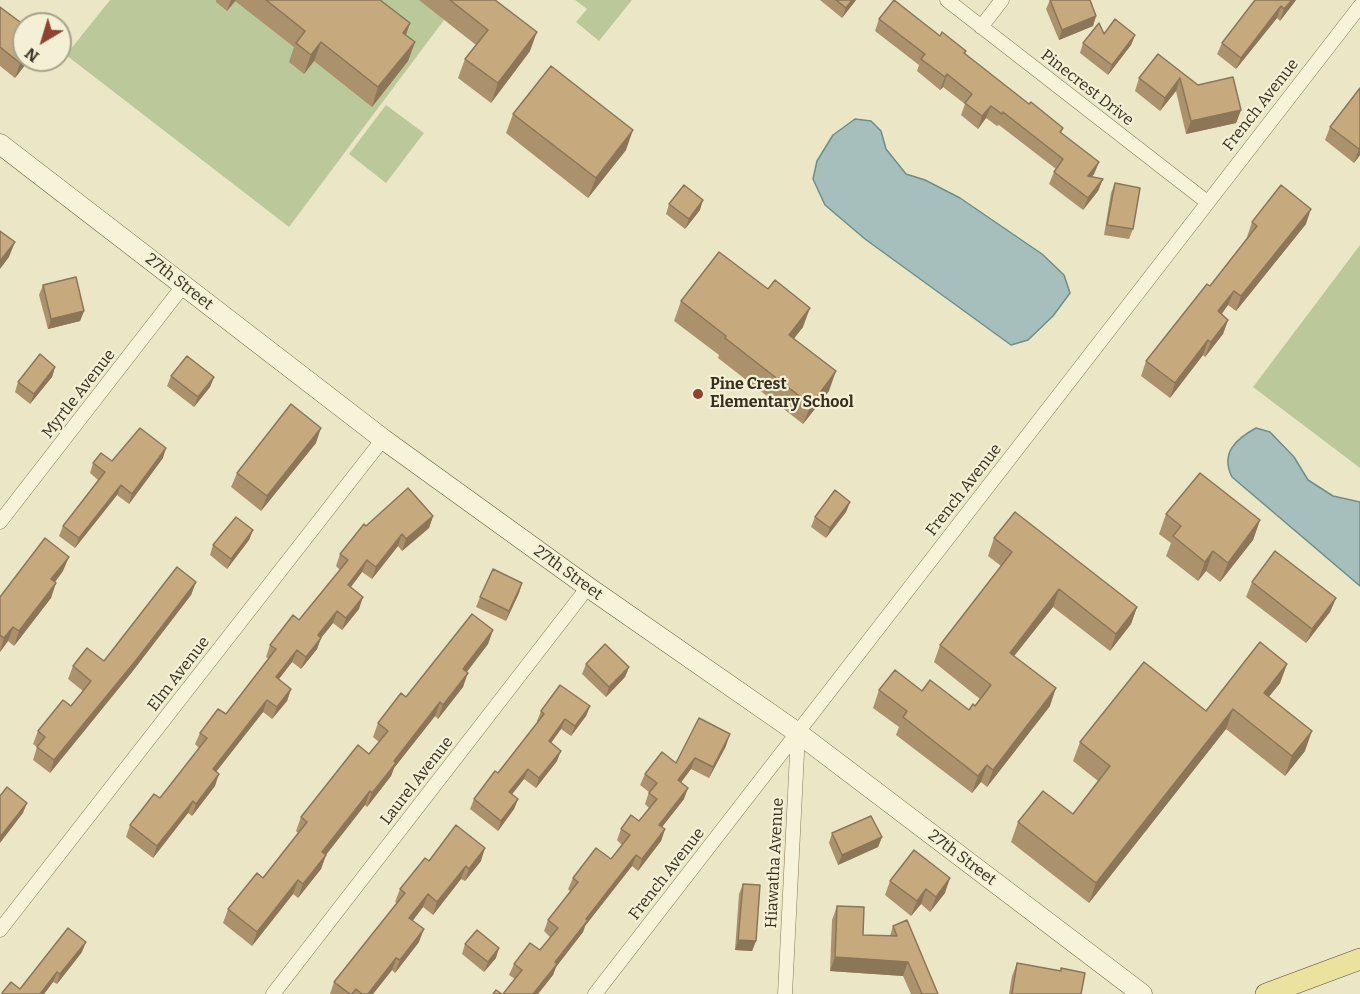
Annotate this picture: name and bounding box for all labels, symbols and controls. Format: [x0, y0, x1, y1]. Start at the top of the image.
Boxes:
north arrow [12, 12, 72, 72]
text: N [21, 44, 43, 66]
street label: Pinecrest Drive [1037, 46, 1137, 130]
street label: French Avenue [1219, 55, 1303, 155]
street label: 27th Street [141, 250, 217, 314]
street label: Myrtle Avenue [38, 346, 120, 442]
place label: Pine Crest Elementary School [710, 375, 854, 413]
marker: Pine Crest Elementary School [691, 387, 705, 401]
street label: French Avenue [922, 440, 1006, 540]
street label: 27th Street [530, 542, 606, 604]
street label: Elm Avenue [144, 633, 214, 715]
street label: Laurel Avenue [377, 733, 457, 829]
street label: Hiawatha Avenue [762, 797, 788, 929]
street label: French Avenue [625, 824, 709, 924]
street label: 27th Street [924, 826, 1000, 890]

